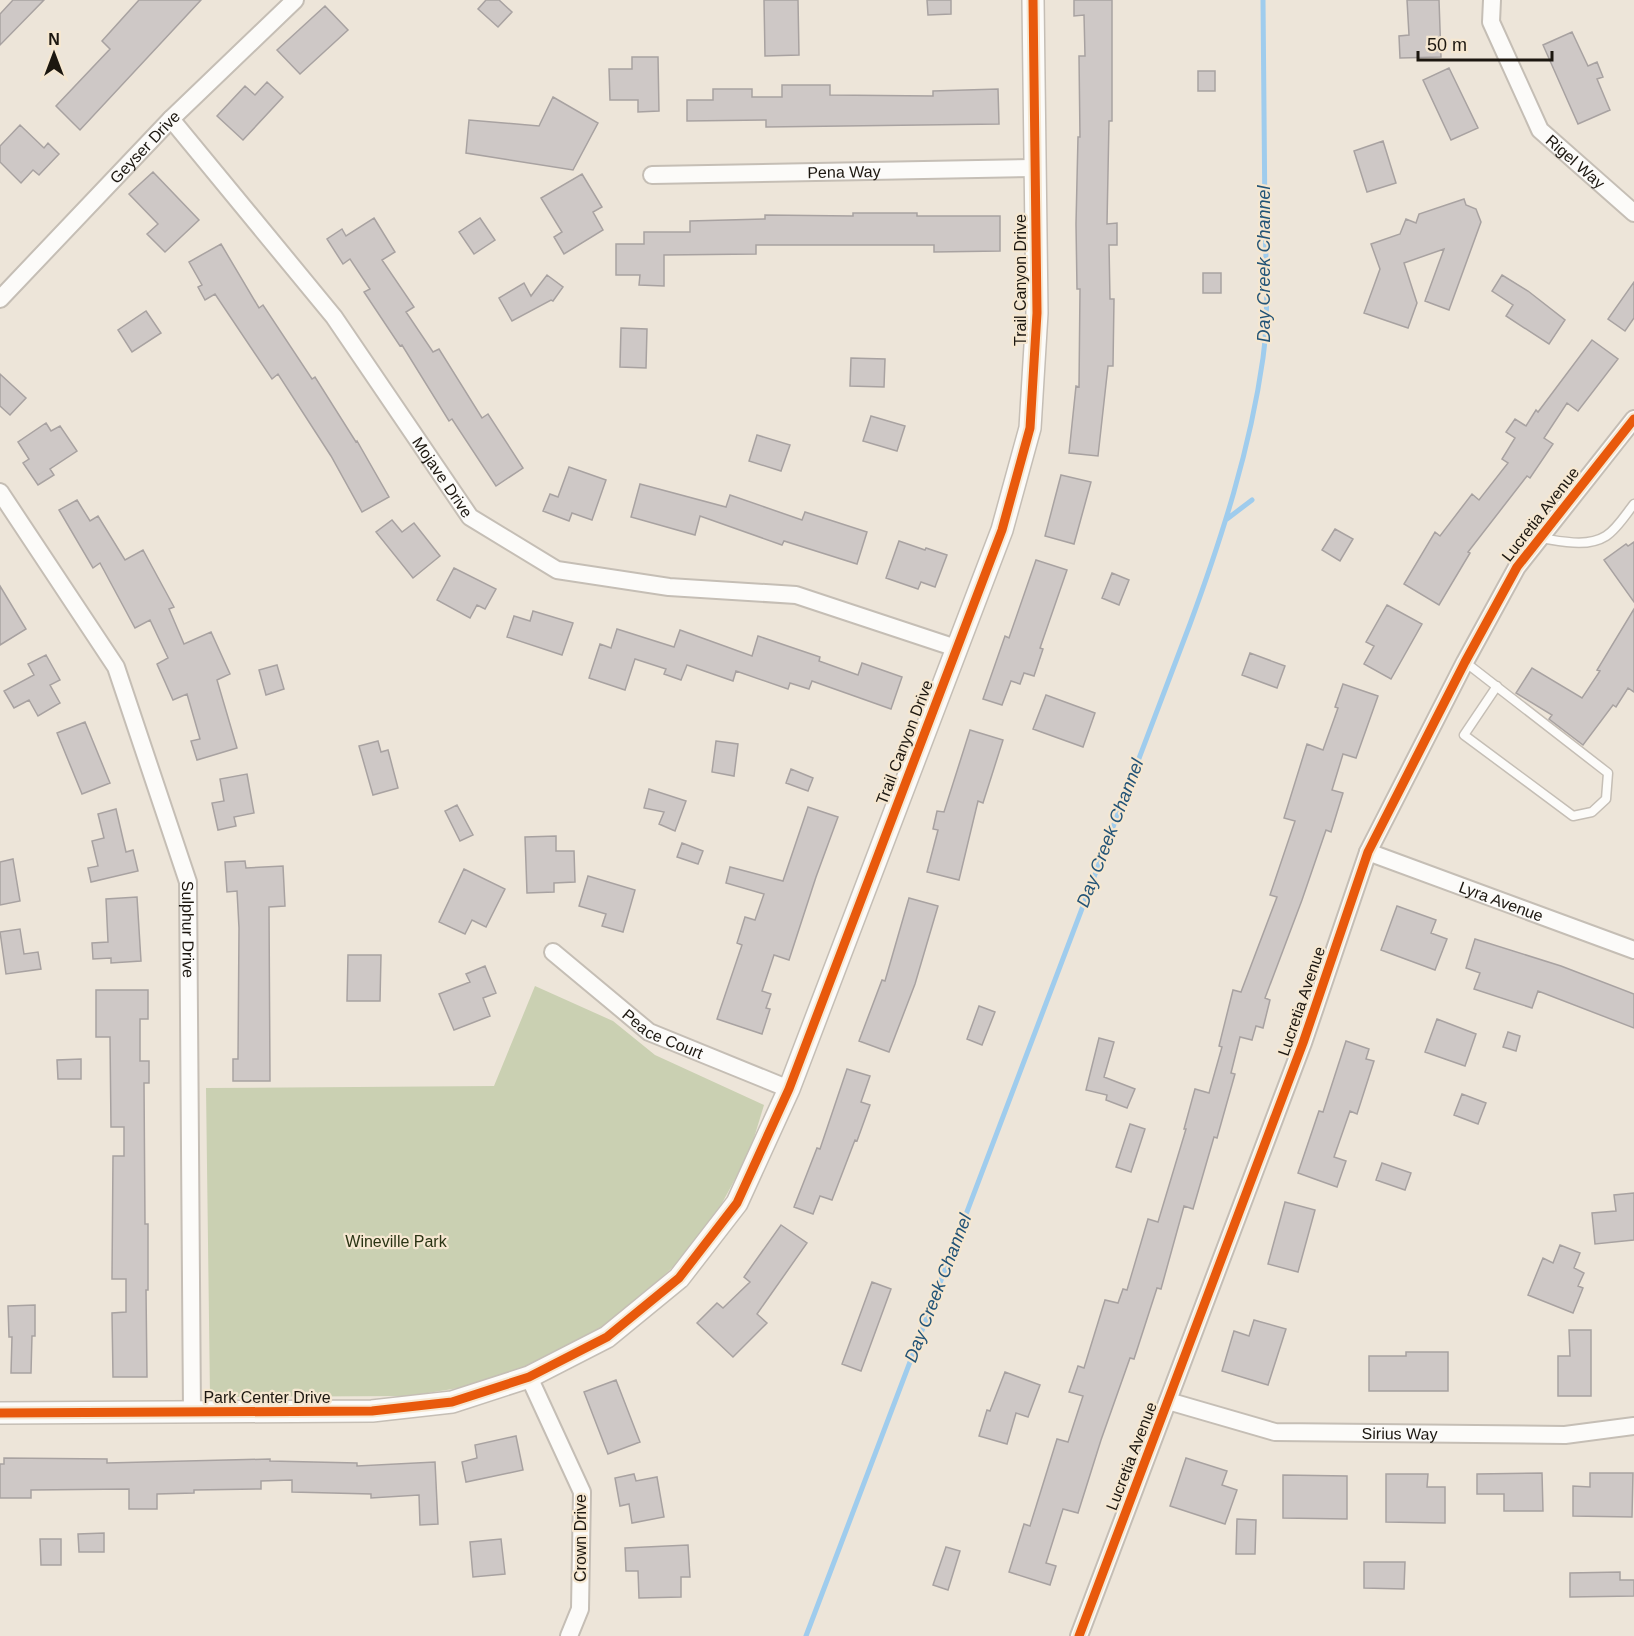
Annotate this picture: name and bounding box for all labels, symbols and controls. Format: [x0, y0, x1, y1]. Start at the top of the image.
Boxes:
north arrow [24, 24, 84, 84]
scale bar [1418, 24, 1552, 62]
text: N [48, 31, 60, 48]
text: 50 m [1427, 35, 1467, 55]
street label: Geyser Drive [107, 107, 183, 187]
street label: Rigel Way [1542, 131, 1608, 192]
street label: Pena Way [807, 163, 881, 181]
water label: Day Creek Channel [1254, 184, 1274, 343]
street label: Trail Canyon Drive [1012, 214, 1029, 346]
street label: Mojave Drive [409, 434, 476, 521]
street label: Lucretia Avenue [1498, 464, 1582, 565]
street label: Trail Canyon Drive [873, 677, 936, 807]
water label: Day Creek Channel [1073, 755, 1148, 910]
street label: Lyra Avenue [1457, 878, 1545, 925]
street label: Sulphur Drive [179, 881, 197, 978]
street label: Lucretia Avenue [1275, 944, 1328, 1058]
street label: Peace Court [619, 1006, 706, 1062]
water label: Day Creek Channel [901, 1210, 976, 1365]
park label: Wineville Park [345, 1233, 448, 1250]
street label: Park Center Drive [203, 1389, 331, 1406]
street label: Lucretia Avenue [1103, 1400, 1160, 1513]
street label: Sirius Way [1362, 1425, 1438, 1443]
street label: Crown Drive [572, 1494, 589, 1582]

